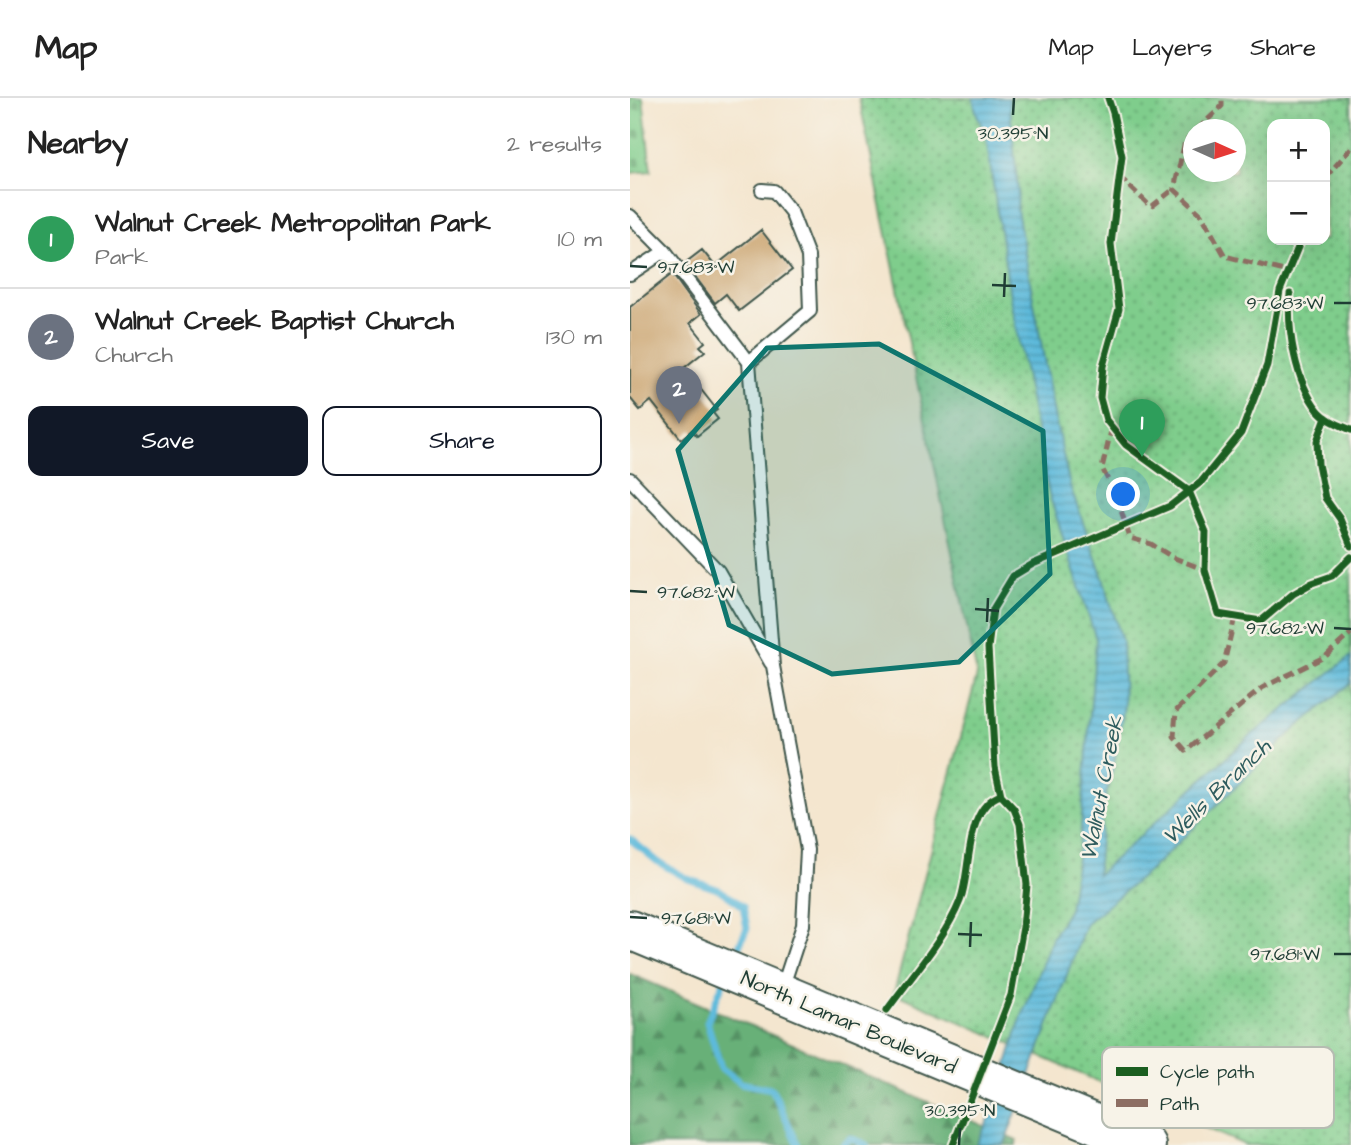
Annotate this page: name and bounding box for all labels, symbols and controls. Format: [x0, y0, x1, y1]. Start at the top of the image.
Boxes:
text: Map [35, 25, 97, 71]
text: Map [1049, 31, 1094, 65]
text: Layers [1132, 31, 1212, 65]
text: Share [1250, 31, 1316, 65]
north arrow [1183, 119, 1246, 182]
map controls [1267, 119, 1330, 245]
button: + [1267, 119, 1330, 182]
text: 30.395°N [978, 121, 1048, 146]
text: Nearby [28, 123, 128, 165]
text: 2 results [507, 128, 602, 160]
button: − [1267, 182, 1330, 245]
text: Walnut Creek Metropolitan Park [95, 205, 491, 241]
text: 1 [50, 223, 52, 255]
text: 10 m [557, 223, 602, 255]
text: Park [95, 241, 148, 273]
text: 97.683°W [658, 255, 734, 280]
text: 97.683°W [1247, 291, 1323, 316]
text: Walnut Creek Baptist Church [95, 303, 454, 339]
text: 2 [44, 321, 58, 353]
text: 130 m [546, 321, 602, 353]
text: Church [95, 339, 173, 371]
pin: 2 [656, 366, 702, 424]
pin: 1 [1119, 399, 1165, 457]
button: Save [28, 406, 308, 476]
button: Share [322, 406, 602, 476]
your location [1106, 477, 1140, 511]
text: 97.682°W [657, 580, 735, 605]
text: 97.682°W [1246, 616, 1324, 641]
water label: Walnut Creek [1072, 712, 1132, 863]
water label: Wells Branch [1155, 730, 1279, 852]
text: 97.681°W [661, 906, 731, 931]
text: 97.681°W [1250, 942, 1320, 967]
street label: North Lamar Boulevard [736, 964, 962, 1081]
legend [1102, 1047, 1334, 1128]
text: Cycle path [1160, 1059, 1255, 1087]
text: Path [1160, 1091, 1199, 1118]
text: 30.395°N [925, 1098, 995, 1123]

